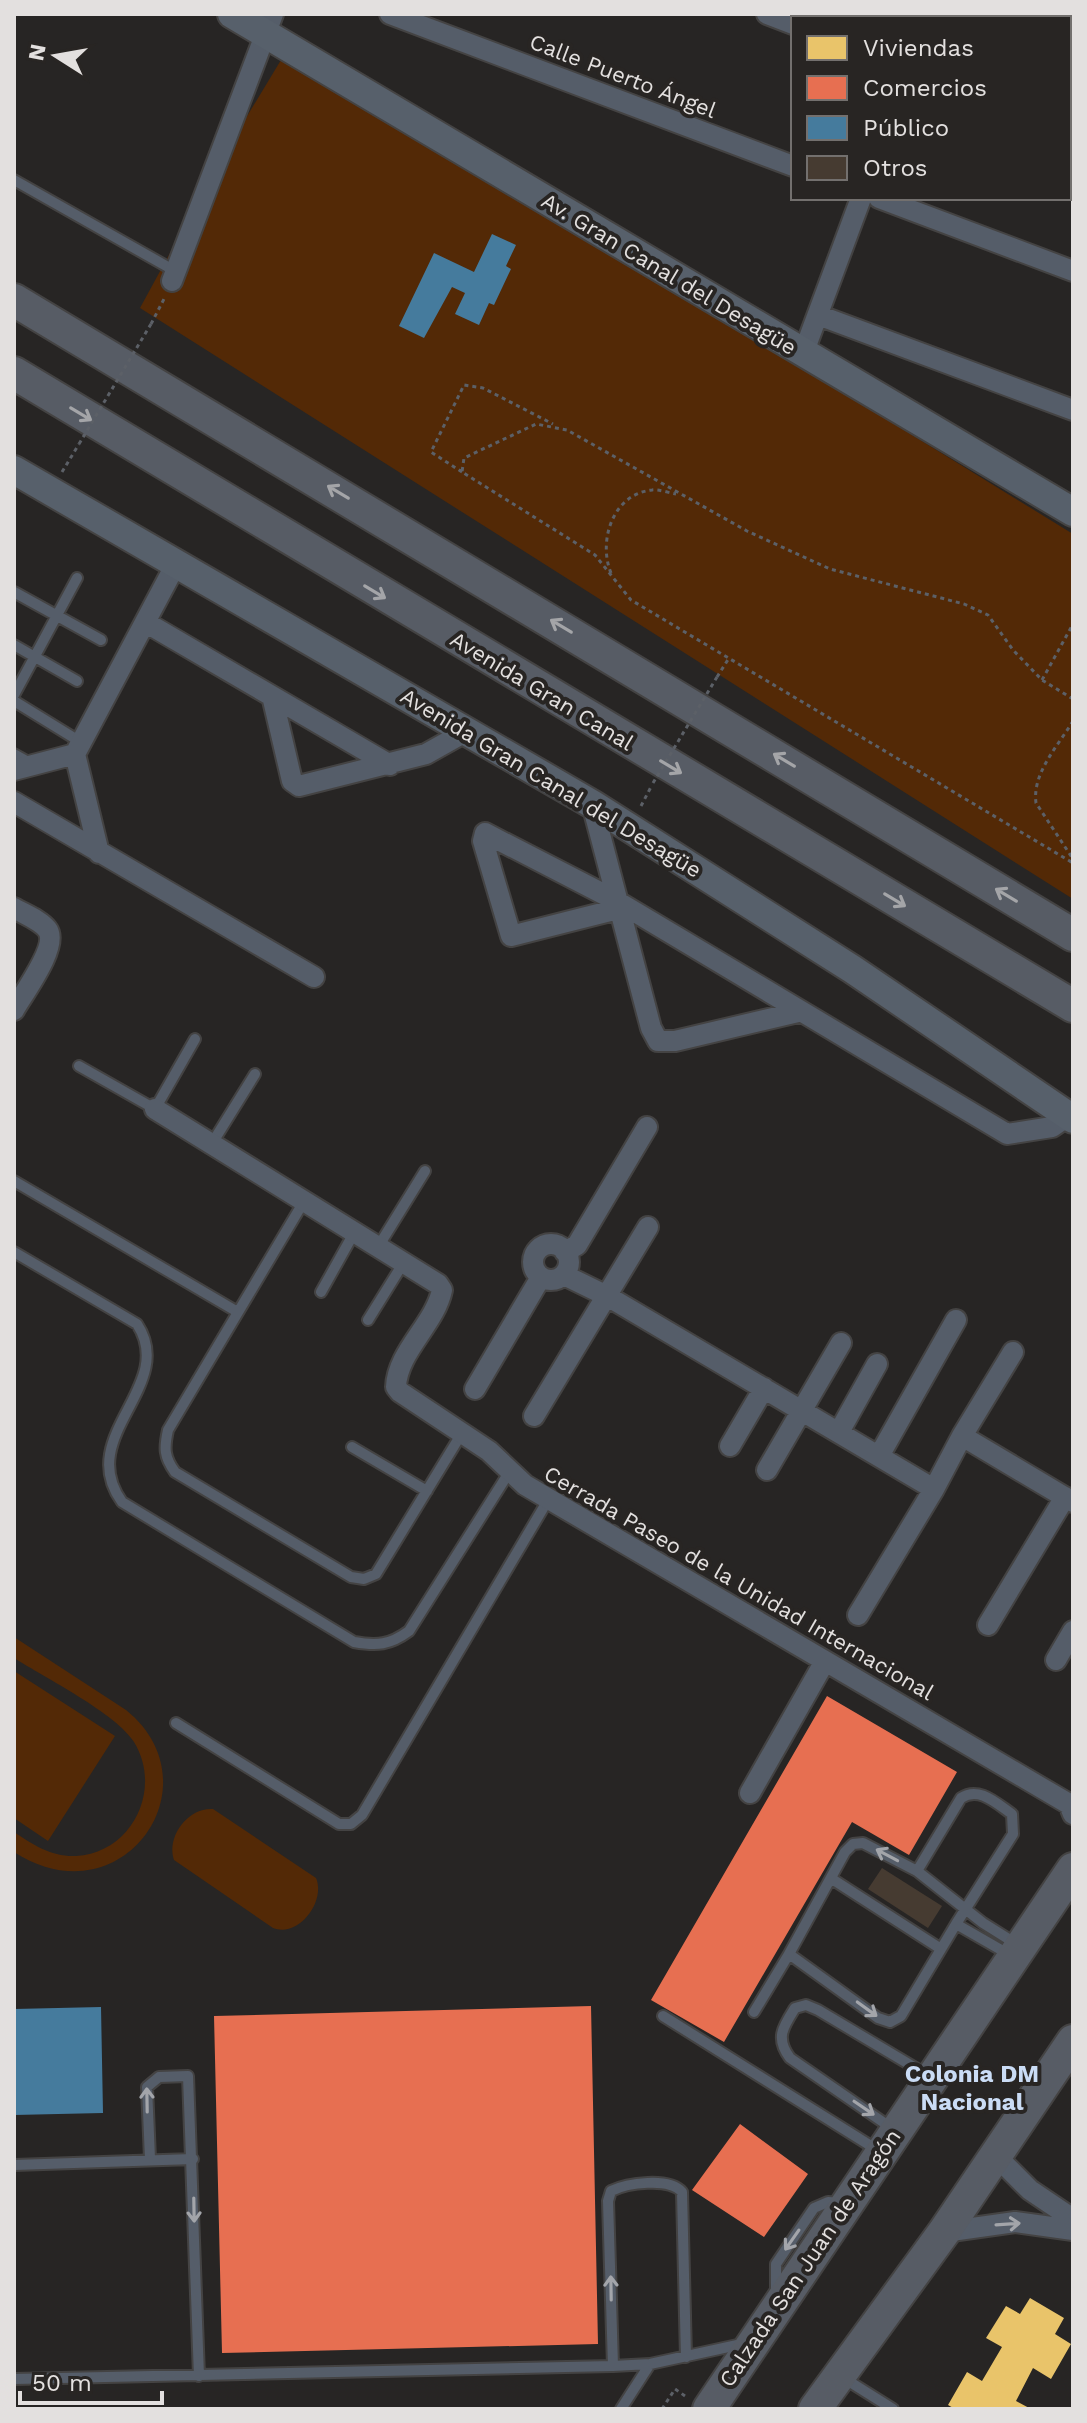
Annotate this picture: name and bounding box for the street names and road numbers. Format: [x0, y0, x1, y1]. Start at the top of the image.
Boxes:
street label: Calle Puerto Ángel [526, 29, 720, 123]
street label: Av. Gran Canal del Desagüe [537, 188, 801, 360]
street label: Avenida Gran Canal [446, 626, 638, 756]
street label: Avenida Gran Canal del Desagüe [396, 683, 706, 883]
street label: Cerrada Paseo de la Unidad Internacional [540, 1461, 938, 1705]
street label: Calzada San Juan de Aragón [714, 2124, 906, 2392]

